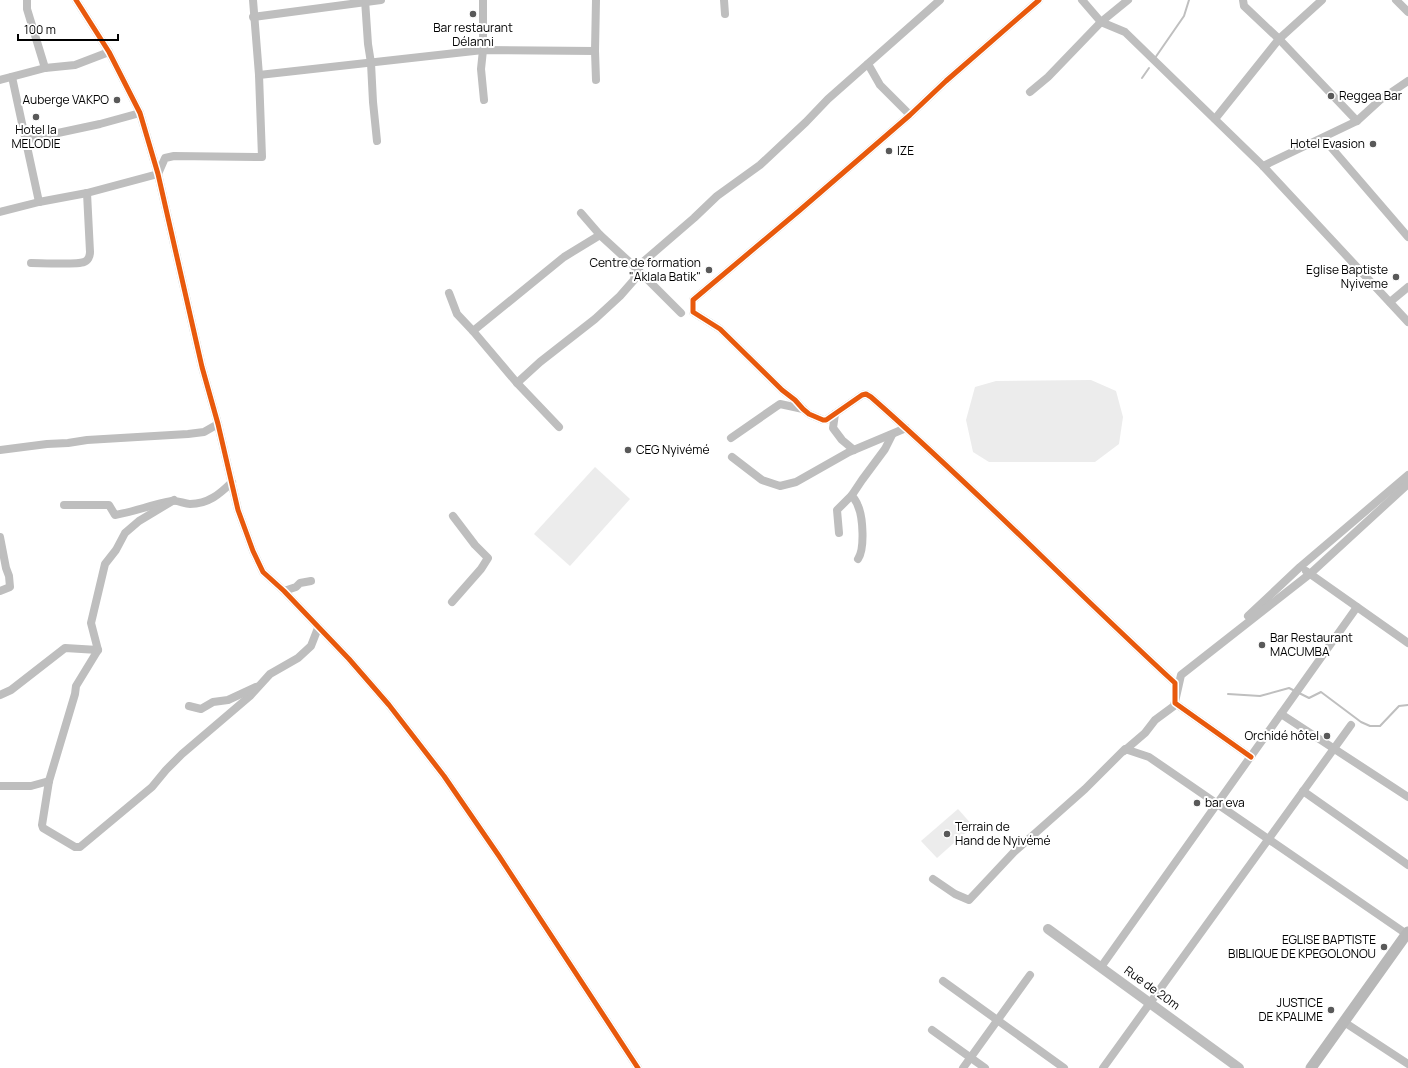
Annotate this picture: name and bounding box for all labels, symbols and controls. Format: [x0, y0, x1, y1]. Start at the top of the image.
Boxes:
marker: Bar restaurant Délanni [468, 9, 478, 19]
scale bar [18, 16, 118, 42]
place label: Bar restaurant Délanni [433, 19, 513, 50]
text: 100 m [24, 21, 56, 38]
place label: Reggea Bar [1339, 87, 1403, 104]
place label: Auberge VAKPO [22, 91, 109, 108]
marker: Reggea Bar [1326, 91, 1336, 101]
marker: Auberge VAKPO [112, 95, 122, 105]
marker: Hotel la MELODIE [31, 112, 41, 122]
place label: Hotel la MELODIE [11, 121, 61, 152]
place label: Hotel Evasion [1290, 135, 1365, 152]
marker: Hotel Evasion [1368, 139, 1378, 149]
place label: IZE [897, 142, 914, 159]
marker: IZE [884, 146, 894, 156]
place label: Centre de formation "Aklala Batik" [589, 254, 701, 285]
place label: Eglise Baptiste Nyiveme [1306, 261, 1388, 292]
marker: Centre de formation "Aklala Batik" [704, 265, 714, 275]
marker: Eglise Baptiste Nyiveme [1391, 272, 1401, 282]
place label: CEG Nyivémé [636, 441, 709, 458]
marker: CEG Nyivémé [623, 445, 633, 455]
place label: Bar Restaurant MACUMBA [1270, 629, 1353, 660]
marker: Bar Restaurant MACUMBA [1257, 640, 1267, 650]
place label: Orchidé hôtel [1244, 727, 1319, 744]
marker: Orchidé hôtel [1322, 731, 1332, 741]
place label: bar eva [1205, 794, 1245, 811]
marker: bar eva [1192, 798, 1202, 808]
place label: Terrain de Hand de Nyivémé [955, 818, 1050, 849]
marker: Terrain de Hand de Nyivémé [942, 829, 952, 839]
place label: EGLISE BAPTISTE BIBLIQUE DE KPEGOLONOU [1228, 931, 1376, 962]
marker: EGLISE BAPTISTE BIBLIQUE DE KPEGOLONOU [1379, 942, 1389, 952]
street label: Rue de 20m [1121, 962, 1184, 1014]
place label: JUSTICE DE KPALIME [1258, 994, 1323, 1025]
marker: JUSTICE DE KPALIME [1326, 1005, 1336, 1015]

